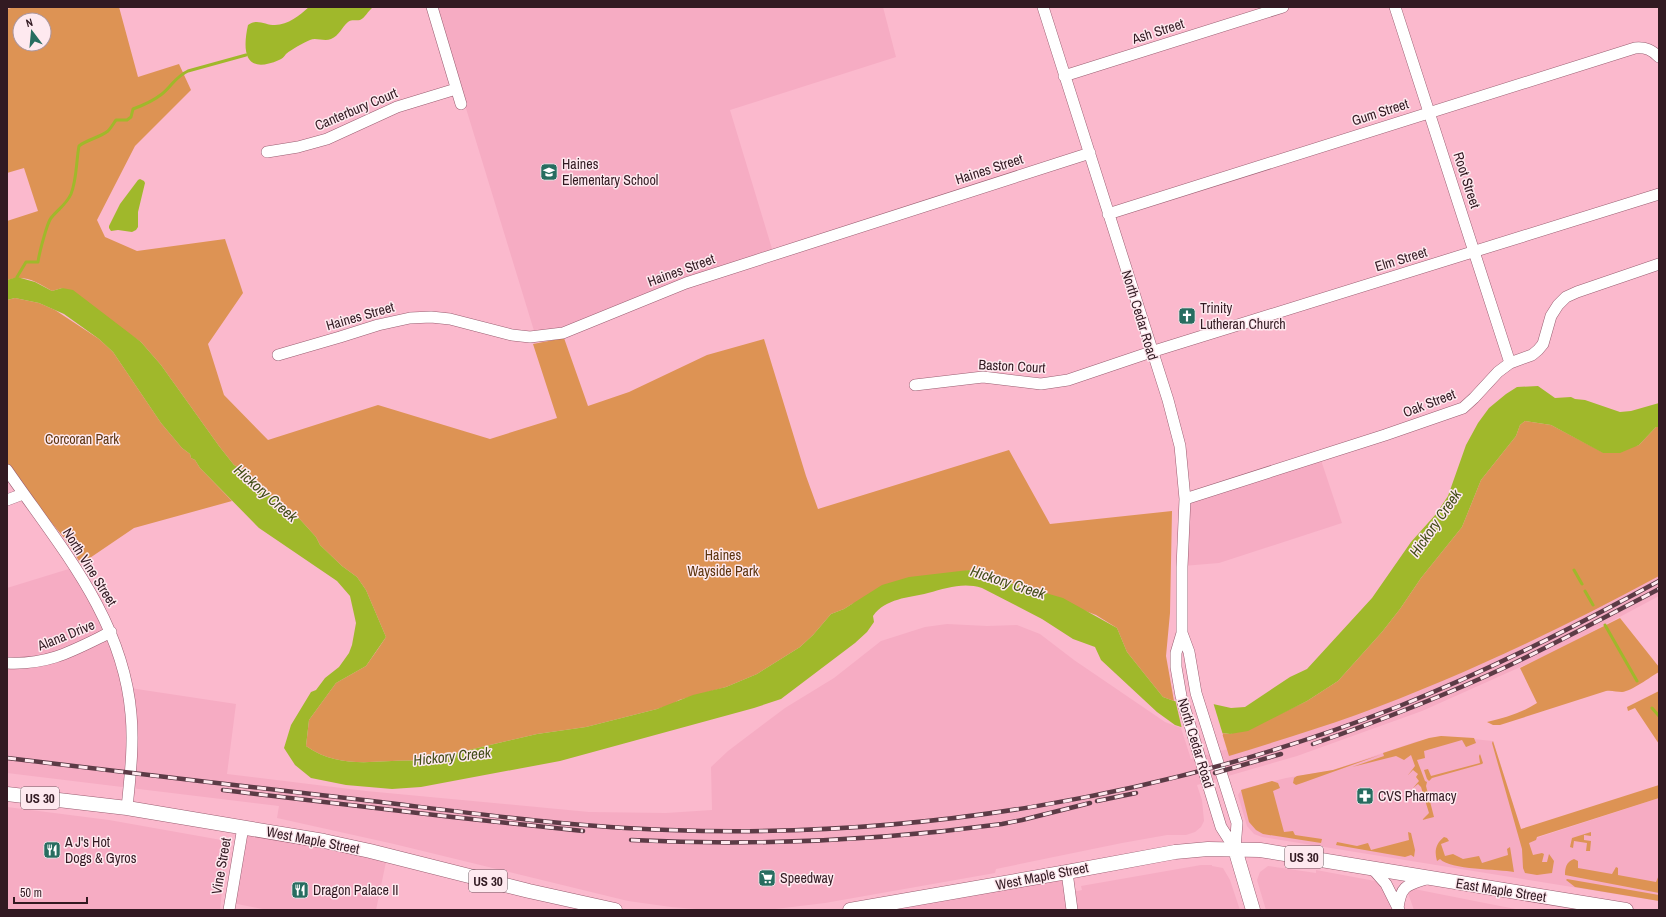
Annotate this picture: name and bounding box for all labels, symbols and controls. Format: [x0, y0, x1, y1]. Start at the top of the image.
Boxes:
north arrow [12, 12, 52, 52]
street label: Ash Street [1129, 14, 1186, 48]
text: N [24, 15, 34, 30]
street label: Canterbury Court [312, 84, 400, 134]
street label: Gum Street [1349, 94, 1411, 130]
street label: Haines Street [953, 150, 1025, 188]
street label: Root Street [1449, 150, 1485, 210]
place label: Haines Elementary School [562, 155, 658, 189]
school or university icon: Haines Elementary School [539, 162, 559, 182]
street label: Elm Street [1373, 243, 1429, 275]
street label: Haines Street [645, 250, 717, 290]
street label: North Cedar Road [1118, 268, 1162, 362]
street label: Haines Street [324, 298, 396, 334]
place label: Trinity Lutheran Church [1200, 299, 1286, 333]
church icon: Trinity Lutheran Church [1177, 306, 1197, 326]
street label: Baston Court [978, 355, 1046, 377]
street label: Oak Street [1400, 385, 1458, 421]
park label: Corcoran Park [45, 430, 119, 448]
water label: Hickory Creek [230, 460, 303, 527]
water label: Hickory Creek [1404, 484, 1466, 561]
street label: North Vine Street [59, 525, 121, 609]
park label: Haines Wayside Park [687, 546, 759, 580]
water label: Hickory Creek [968, 560, 1049, 604]
street label: Alana Drive [34, 615, 97, 655]
street label: North Cedar Road [1174, 696, 1218, 790]
water label: Hickory Creek [412, 741, 493, 771]
pharmacy icon: CVS Pharmacy [1355, 786, 1375, 806]
road number: US 30 [21, 787, 59, 809]
place label: CVS Pharmacy [1378, 787, 1457, 805]
street label: West Maple Street [265, 822, 361, 858]
place label: A J's Hot Dogs & Gyros [64, 833, 137, 867]
street label: Vine Street [207, 836, 235, 896]
restaurant icon: A J's Hot Dogs & Gyros [42, 840, 62, 860]
road number: US 30 [1285, 846, 1323, 868]
street label: West Maple Street [994, 858, 1090, 894]
supermarket icon: Speedway [757, 868, 777, 888]
place label: Speedway [780, 869, 834, 887]
road number: US 30 [469, 870, 507, 892]
street label: East Maple Street [1455, 874, 1547, 906]
scale bar [14, 879, 87, 905]
restaurant icon: Dragon Palace II [290, 880, 310, 900]
place label: Dragon Palace II [313, 881, 399, 899]
text: 50 m [20, 885, 42, 901]

